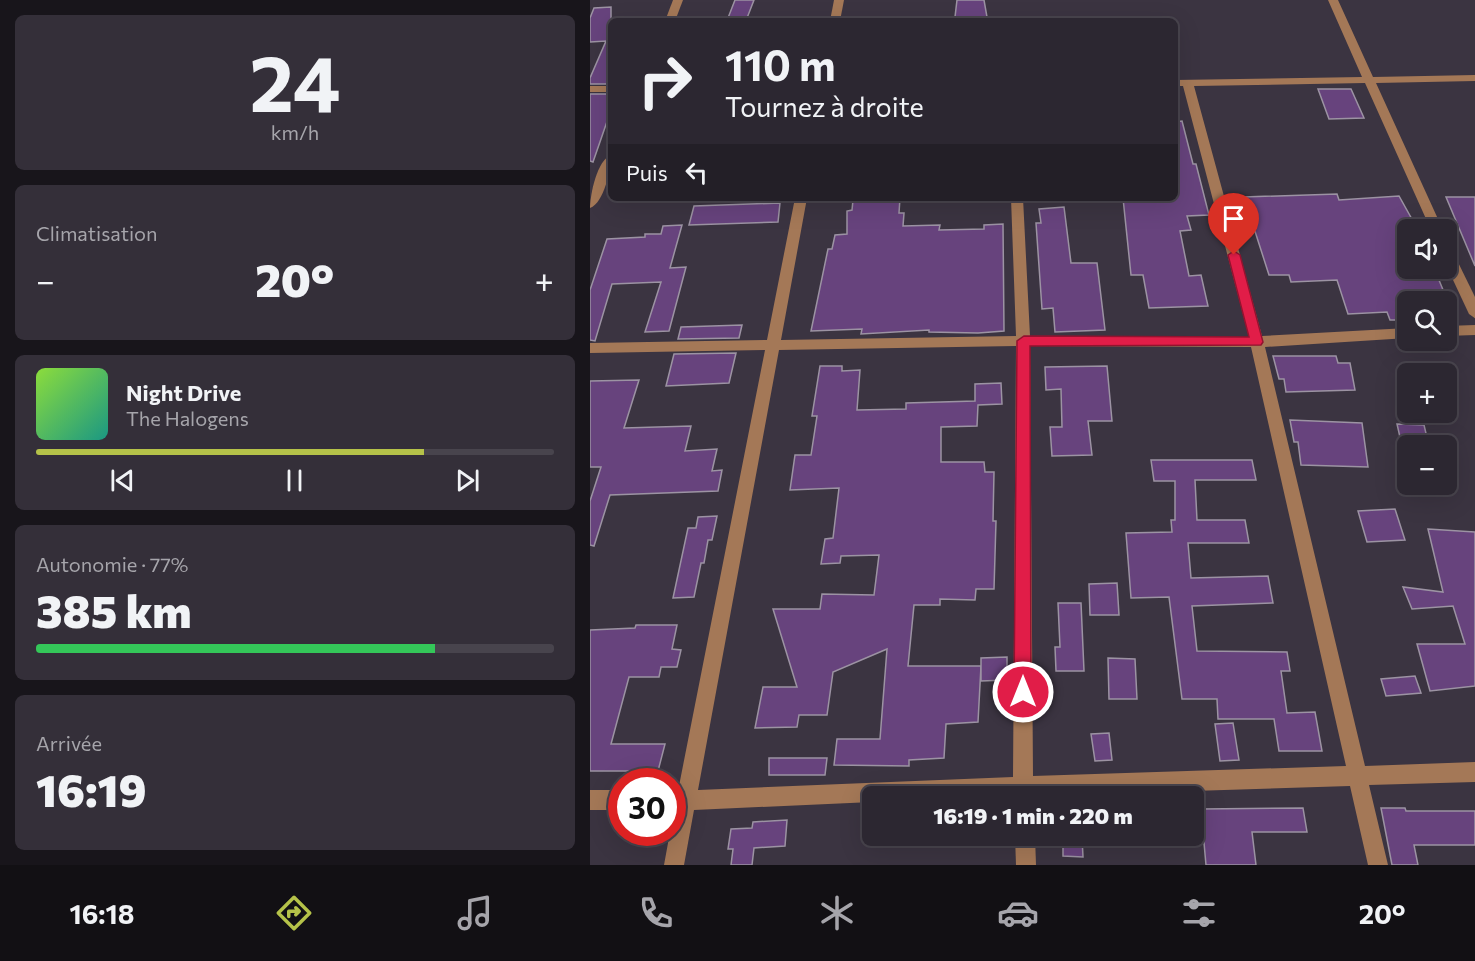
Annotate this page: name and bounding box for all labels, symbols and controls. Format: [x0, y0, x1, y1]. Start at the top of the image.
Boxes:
text: 24 [249, 33, 341, 128]
text: 110 m [725, 38, 836, 90]
icon: right [626, 42, 704, 120]
text: Tournez à droite [725, 90, 924, 123]
text: km/h [271, 120, 319, 144]
icon: left [680, 156, 713, 189]
text: Puis [626, 159, 668, 186]
pin [1208, 193, 1259, 255]
icon: arrive [1217, 202, 1250, 235]
map controls [1397, 219, 1457, 495]
button: sound [1397, 219, 1457, 279]
text: Climatisation [36, 221, 157, 245]
text: 20° [255, 251, 334, 306]
text: − [36, 259, 55, 300]
text: + [535, 259, 554, 300]
button: search [1397, 291, 1457, 351]
button: + [1397, 363, 1457, 423]
text: Night Drive [126, 379, 241, 406]
text: The Halogens [126, 406, 249, 430]
button: − [1397, 435, 1457, 495]
icon: previous [106, 464, 139, 497]
icon: pause [278, 464, 311, 497]
icon: next [451, 464, 484, 497]
text: Autonomie · 77% [36, 552, 188, 576]
text: 385 km [36, 582, 192, 637]
position arrow [991, 660, 1055, 724]
text: Arrivée [36, 731, 102, 755]
text: 16:19 [36, 761, 147, 816]
speed limit sign: 30 [608, 768, 686, 846]
text: 16:19 · 1 min · 220 m [933, 802, 1133, 829]
icon: directions [273, 892, 315, 934]
icon: music [454, 892, 496, 934]
icon: phone [635, 892, 677, 934]
icon: climate [816, 892, 858, 934]
icon: car [997, 892, 1039, 934]
icon: filters [1178, 892, 1220, 934]
text: 16:18 [69, 897, 134, 930]
text: 20° [1359, 897, 1405, 930]

